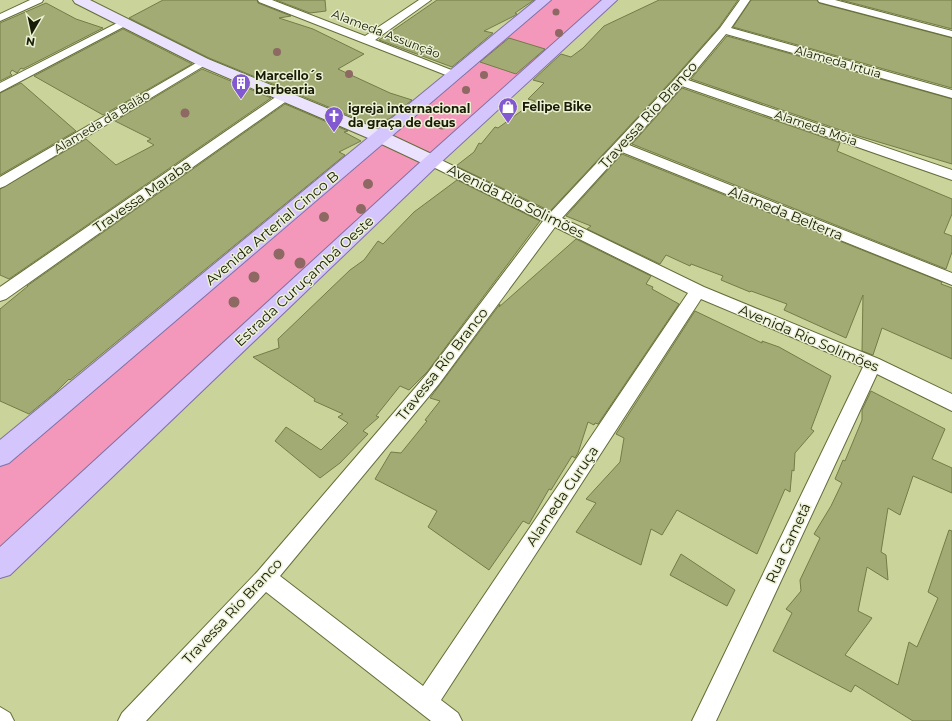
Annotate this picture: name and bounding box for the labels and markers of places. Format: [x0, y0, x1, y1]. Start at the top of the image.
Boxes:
place label: Marcello´s barbearia [255, 68, 323, 97]
building icon: Marcello´s barbearia [230, 72, 252, 100]
shop icon: Felipe Bike [497, 96, 519, 124]
place label: Felipe Bike [522, 99, 592, 114]
place label: igreja internacional da graça de deus [348, 101, 470, 130]
church icon: igreja internacional da graça de deus [323, 105, 345, 133]

